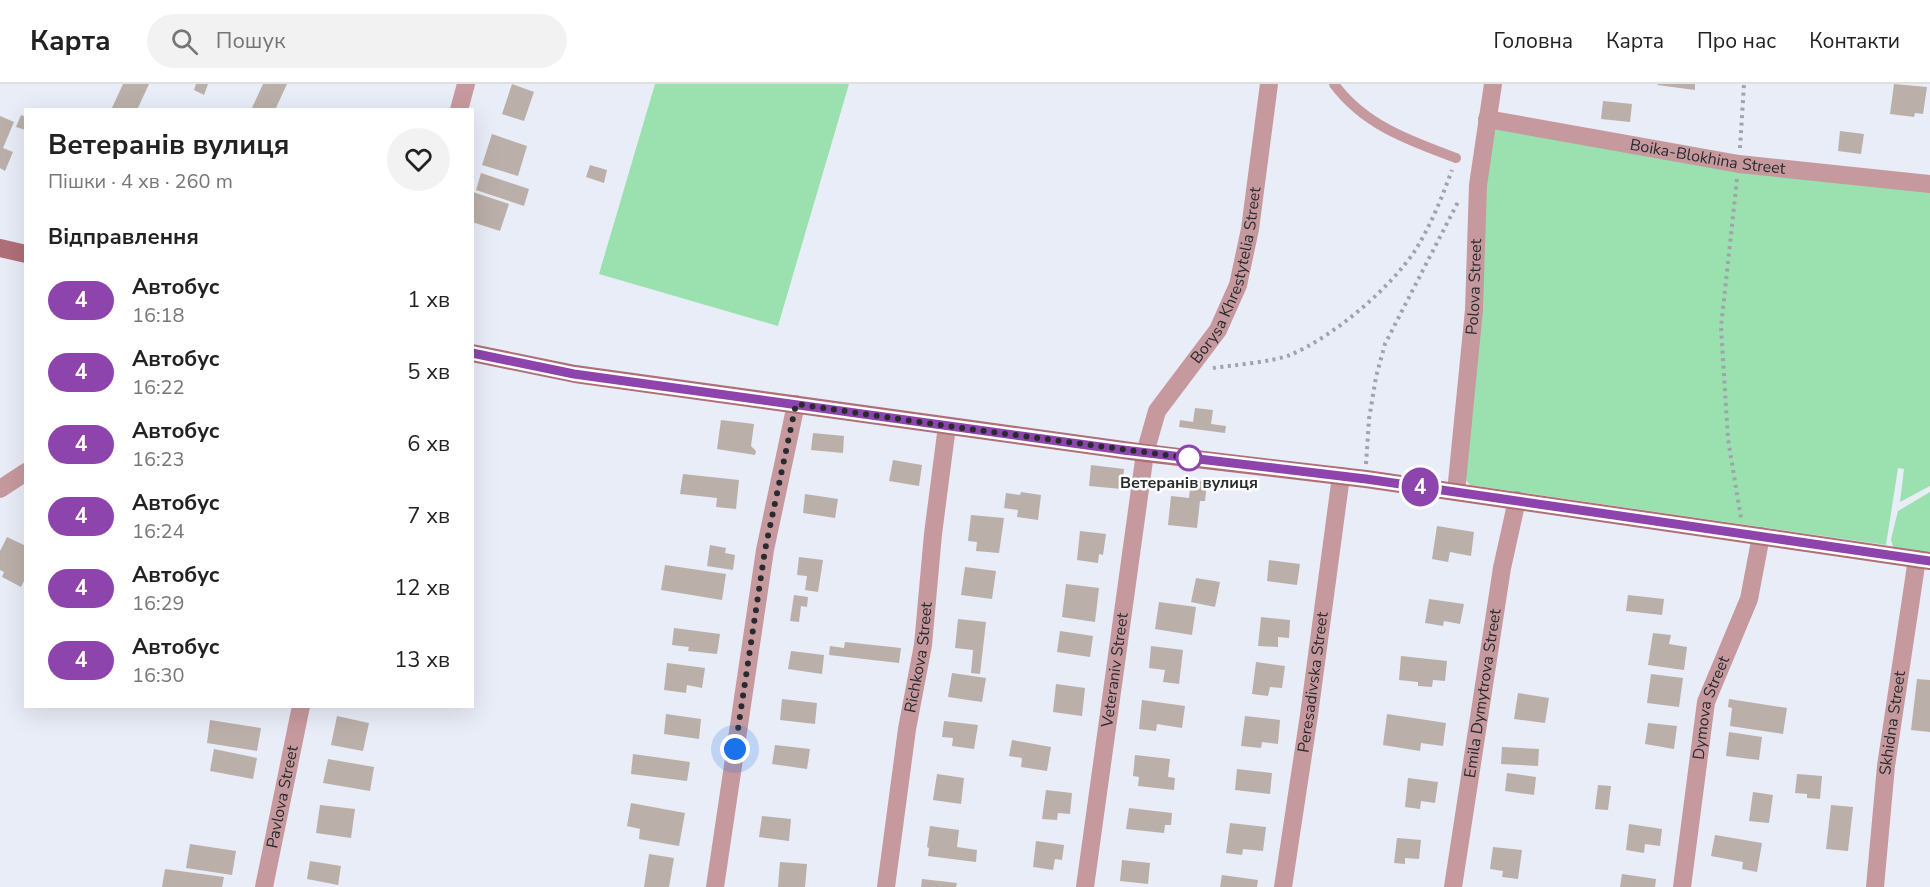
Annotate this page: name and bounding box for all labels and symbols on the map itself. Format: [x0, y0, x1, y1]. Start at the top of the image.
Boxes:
street label: Boika-Blokhina Street [1628, 134, 1787, 180]
street label: Borysa Khrestytelia Street [1186, 185, 1266, 368]
street label: Polova Street [1461, 238, 1487, 336]
marker: Ветеранів вулиця [1176, 445, 1202, 471]
line badge: 4 [1400, 468, 1440, 506]
place label: Ветеранів вулиця [1120, 472, 1258, 494]
street label: Richkova Street [899, 601, 938, 715]
street label: Emila Dymytrova Street [1459, 607, 1507, 779]
street label: Peresadivska Street [1292, 610, 1334, 754]
street label: Veteraniv Street [1096, 611, 1134, 730]
street label: Dymova Street [1688, 652, 1735, 761]
street label: Skhidna Street [1874, 669, 1911, 776]
your location [720, 734, 750, 764]
street label: Pavlova Street [261, 743, 304, 850]

